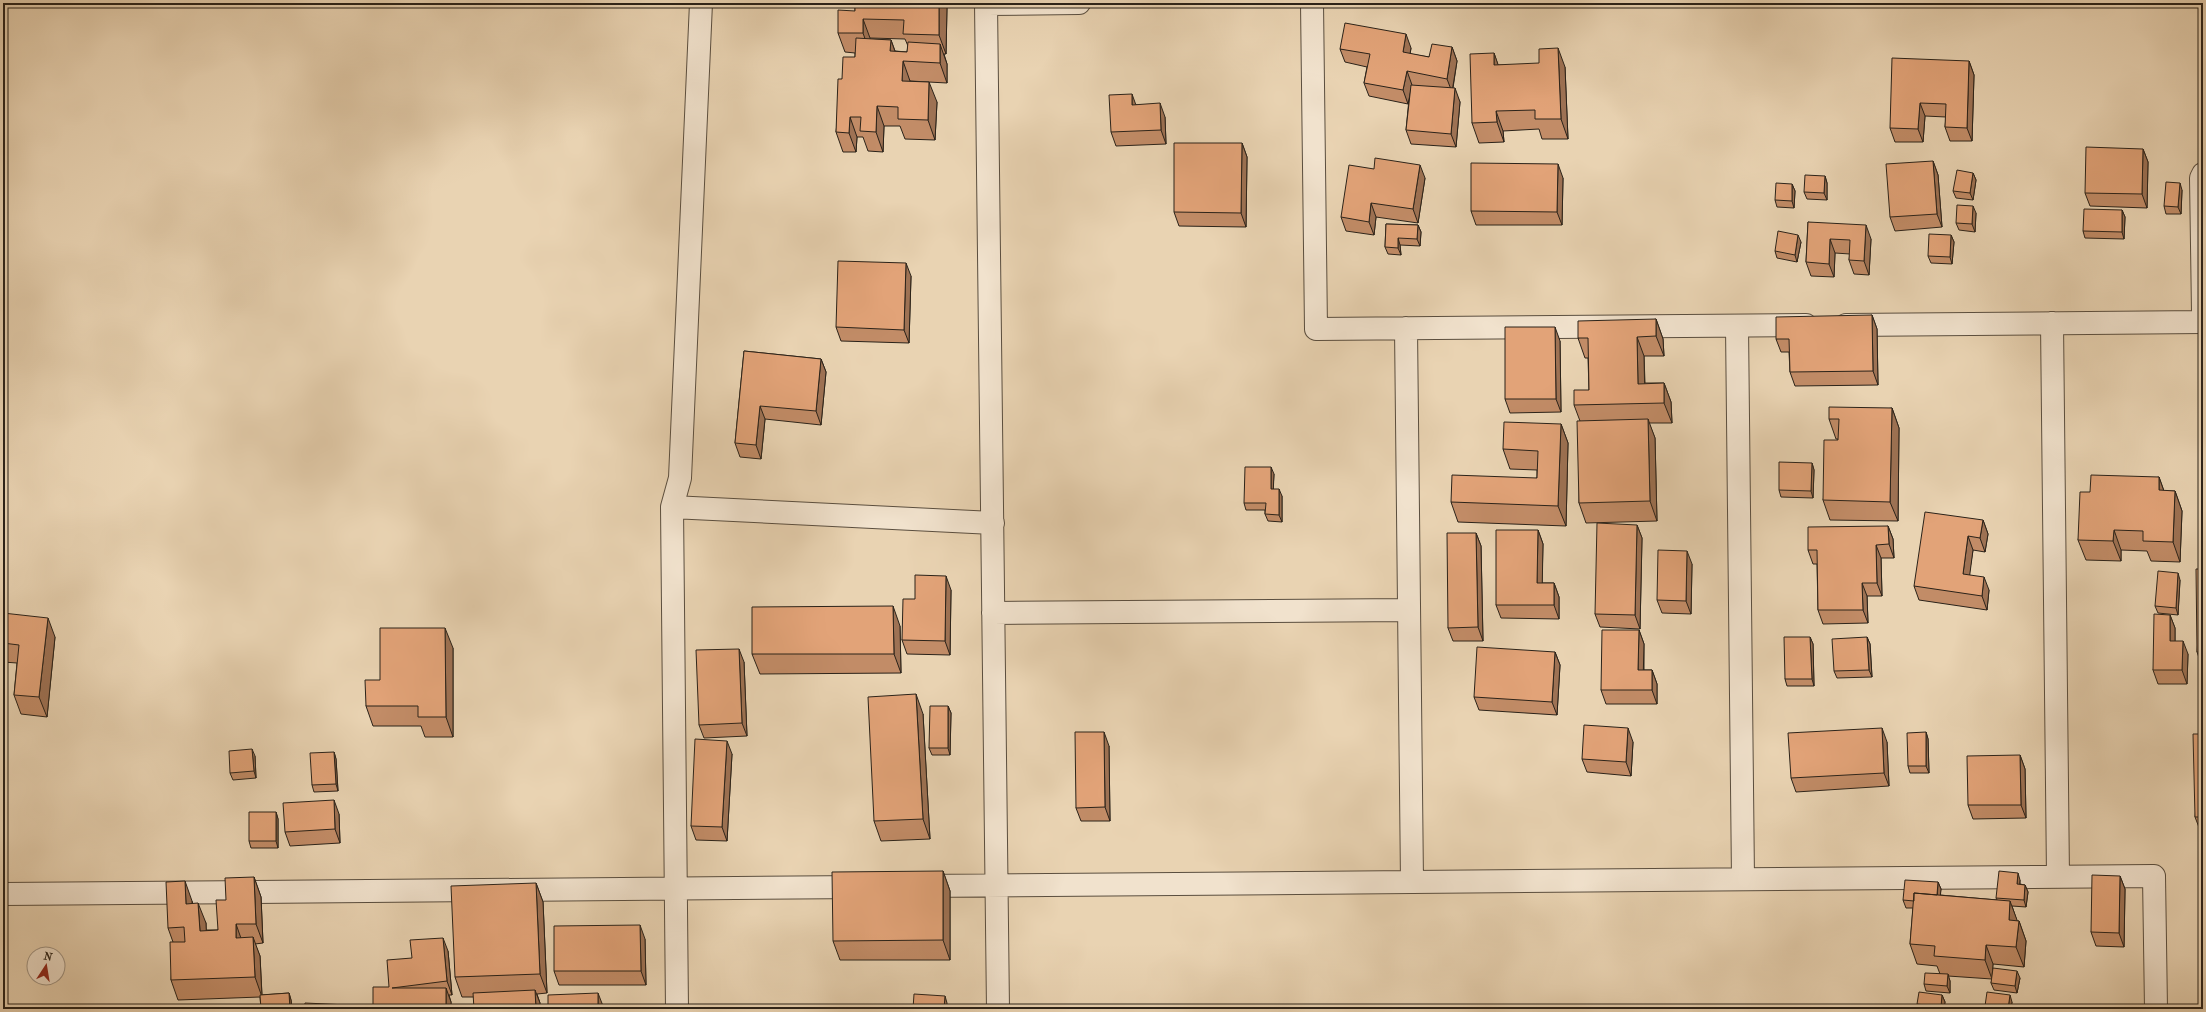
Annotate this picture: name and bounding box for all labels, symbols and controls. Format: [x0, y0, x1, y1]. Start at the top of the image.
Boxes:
north arrow [26, 946, 66, 986]
text: N [43, 949, 54, 964]

